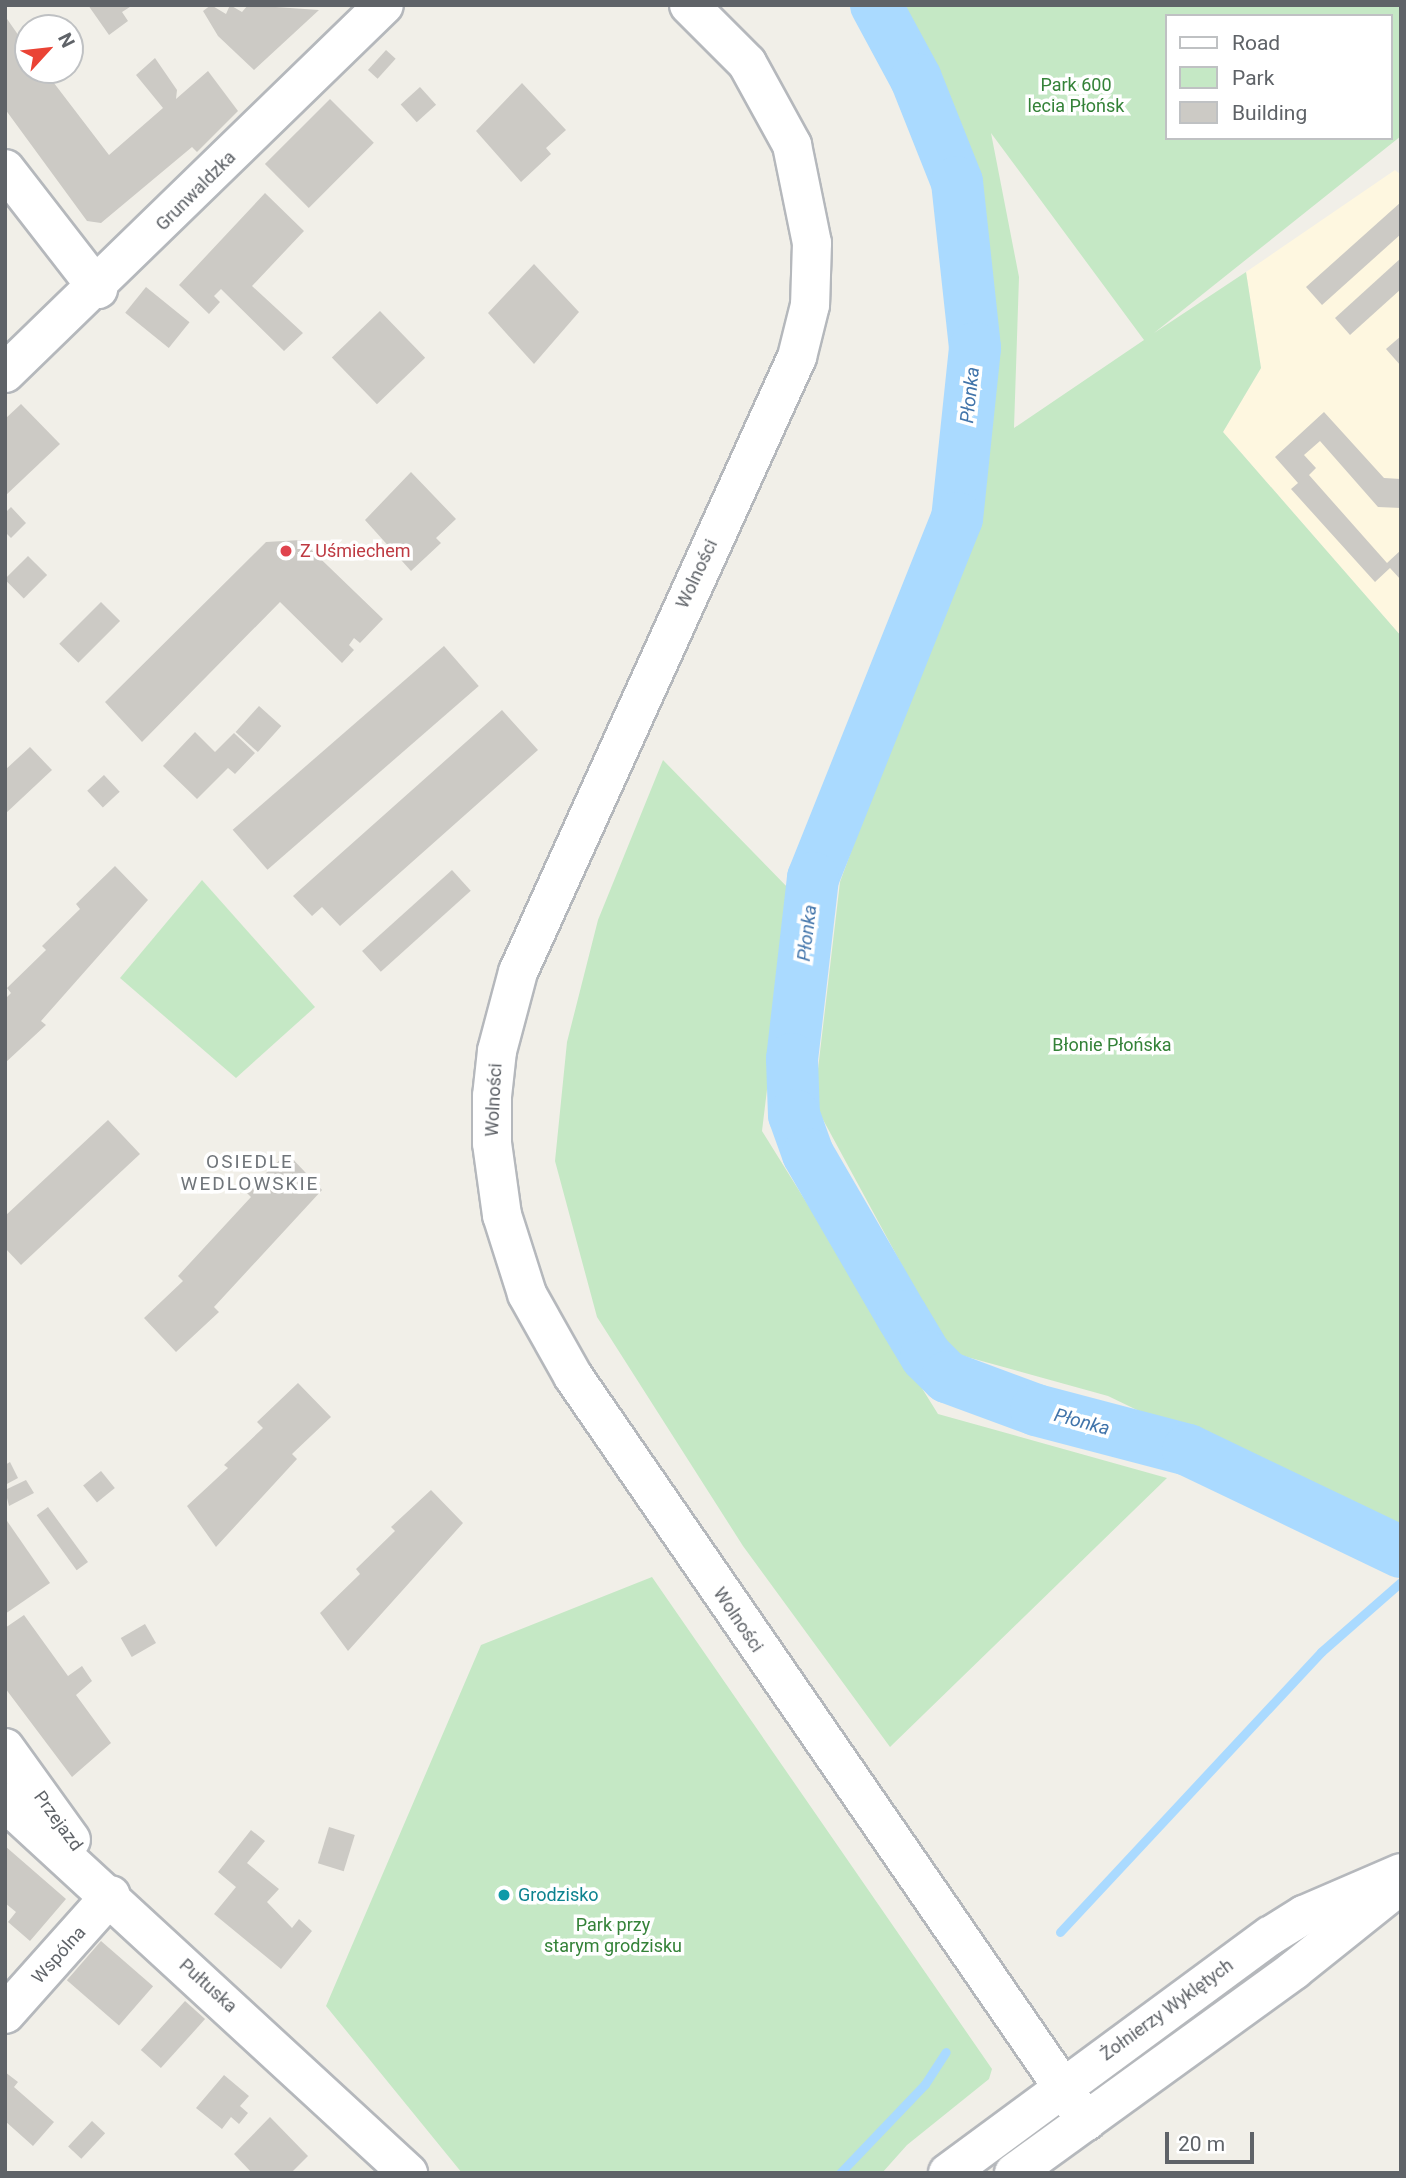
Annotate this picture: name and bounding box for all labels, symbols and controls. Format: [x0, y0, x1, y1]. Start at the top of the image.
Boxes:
north arrow [14, 14, 84, 84]
legend [1164, 14, 1392, 140]
text: N [53, 29, 80, 51]
text: Road [1232, 31, 1280, 55]
text: Park [1232, 66, 1274, 90]
park label: Park 600 lecia Płońsk [1028, 75, 1124, 118]
text: Building [1232, 101, 1307, 125]
street label: Grunwaldzka [152, 147, 240, 235]
water label: Płonka [956, 366, 984, 424]
street label: Wolności [672, 536, 722, 612]
place label: Z Uśmiechem [300, 540, 411, 562]
marker: Z Uśmiechem [278, 543, 294, 559]
water label: Płonka [792, 903, 822, 963]
park label: Błonie Płońska [1052, 1034, 1172, 1056]
street label: Wolności [481, 1063, 507, 1137]
district label: OSIEDLE WEDLOWSKIE [182, 1151, 318, 1195]
water label: Płonka [1052, 1404, 1112, 1440]
street label: Wolności [708, 1583, 768, 1657]
street label: Przejazd [29, 1787, 87, 1855]
place label: Grodzisko [518, 1884, 599, 1906]
marker: Grodzisko [496, 1887, 512, 1903]
park label: Park przy starym grodzisku [544, 1915, 682, 1958]
street label: Wspólna [28, 1922, 90, 1988]
street label: Pułtuska [175, 1954, 241, 2018]
street label: Żołnierzy Wyklętych [1096, 1955, 1238, 2065]
scale bar [1168, 2118, 1257, 2162]
text: 20 m [1178, 2132, 1225, 2156]

